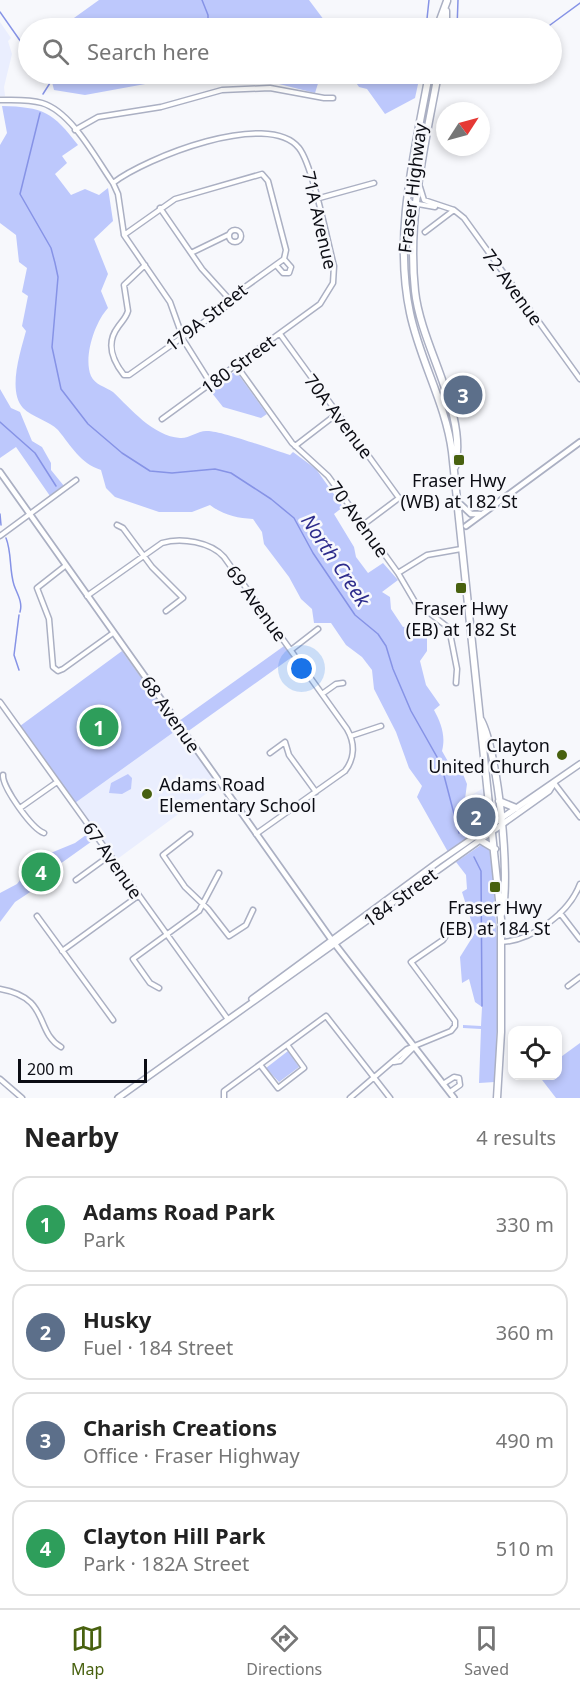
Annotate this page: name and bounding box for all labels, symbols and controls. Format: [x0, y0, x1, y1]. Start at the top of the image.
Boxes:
search box [18, 18, 562, 84]
icon: search [39, 35, 72, 68]
text: Search here [87, 36, 209, 66]
north arrow [436, 102, 490, 156]
street label: Fraser Highway [392, 121, 432, 254]
street label: 71A Avenue [297, 169, 343, 271]
street label: 72 Avenue [477, 244, 549, 330]
street label: 179A Street [160, 277, 252, 356]
street label: 180 Street [196, 329, 280, 399]
street label: 70A Avenue [299, 369, 379, 463]
pin: 3 [444, 372, 482, 418]
marker: Fraser Hwy (WB) at 182 St [452, 453, 466, 467]
place label: Fraser Hwy (WB) at 182 St [400, 468, 518, 513]
street label: 70 Avenue [323, 476, 395, 562]
water label: North Creek [295, 509, 377, 612]
street label: 69 Avenue [221, 560, 293, 646]
marker: Fraser Hwy (EB) at 182 St [454, 581, 468, 595]
place label: Fraser Hwy (EB) at 182 St [406, 596, 517, 641]
your location [287, 654, 316, 683]
street label: 68 Avenue [136, 671, 206, 757]
pin: 1 [80, 704, 118, 750]
place label: Clayton United Church [428, 733, 550, 778]
marker: Clayton United Church [555, 748, 569, 762]
place label: Adams Road Elementary School [159, 772, 316, 817]
marker: Adams Road Elementary School [140, 787, 154, 801]
pin: 2 [456, 794, 496, 840]
street label: 67 Avenue [78, 817, 148, 903]
pin: 4 [22, 850, 60, 894]
street label: 184 Street [358, 862, 442, 932]
marker: Fraser Hwy (EB) at 184 St [488, 880, 502, 894]
place label: Fraser Hwy (EB) at 184 St [440, 895, 551, 940]
map controls [508, 1026, 562, 1080]
button: locate [508, 1026, 562, 1080]
scale bar [18, 1056, 147, 1084]
text: 200 m [27, 1058, 74, 1080]
text: Nearby [24, 1119, 119, 1155]
text: 4 results [476, 1124, 556, 1151]
text: Adams Road Park [83, 1196, 275, 1226]
text: 1 [40, 1211, 51, 1238]
text: 330 m [496, 1211, 554, 1238]
text: Park [83, 1226, 125, 1253]
text: Husky [83, 1304, 151, 1334]
text: 2 [40, 1319, 51, 1346]
text: 360 m [496, 1319, 554, 1346]
text: Fuel · 184 Street [83, 1334, 233, 1361]
text: Charish Creations [83, 1412, 277, 1442]
text: 3 [40, 1427, 51, 1454]
text: 490 m [496, 1427, 554, 1454]
text: Office · Fraser Highway [83, 1442, 300, 1469]
text: Clayton Hill Park [83, 1520, 265, 1550]
text: 4 [40, 1535, 51, 1562]
text: 510 m [496, 1535, 554, 1562]
text: Park · 182A Street [83, 1550, 249, 1577]
tab: Map [71, 1622, 104, 1680]
tab: Directions [246, 1622, 322, 1680]
tab: Saved [464, 1622, 509, 1680]

